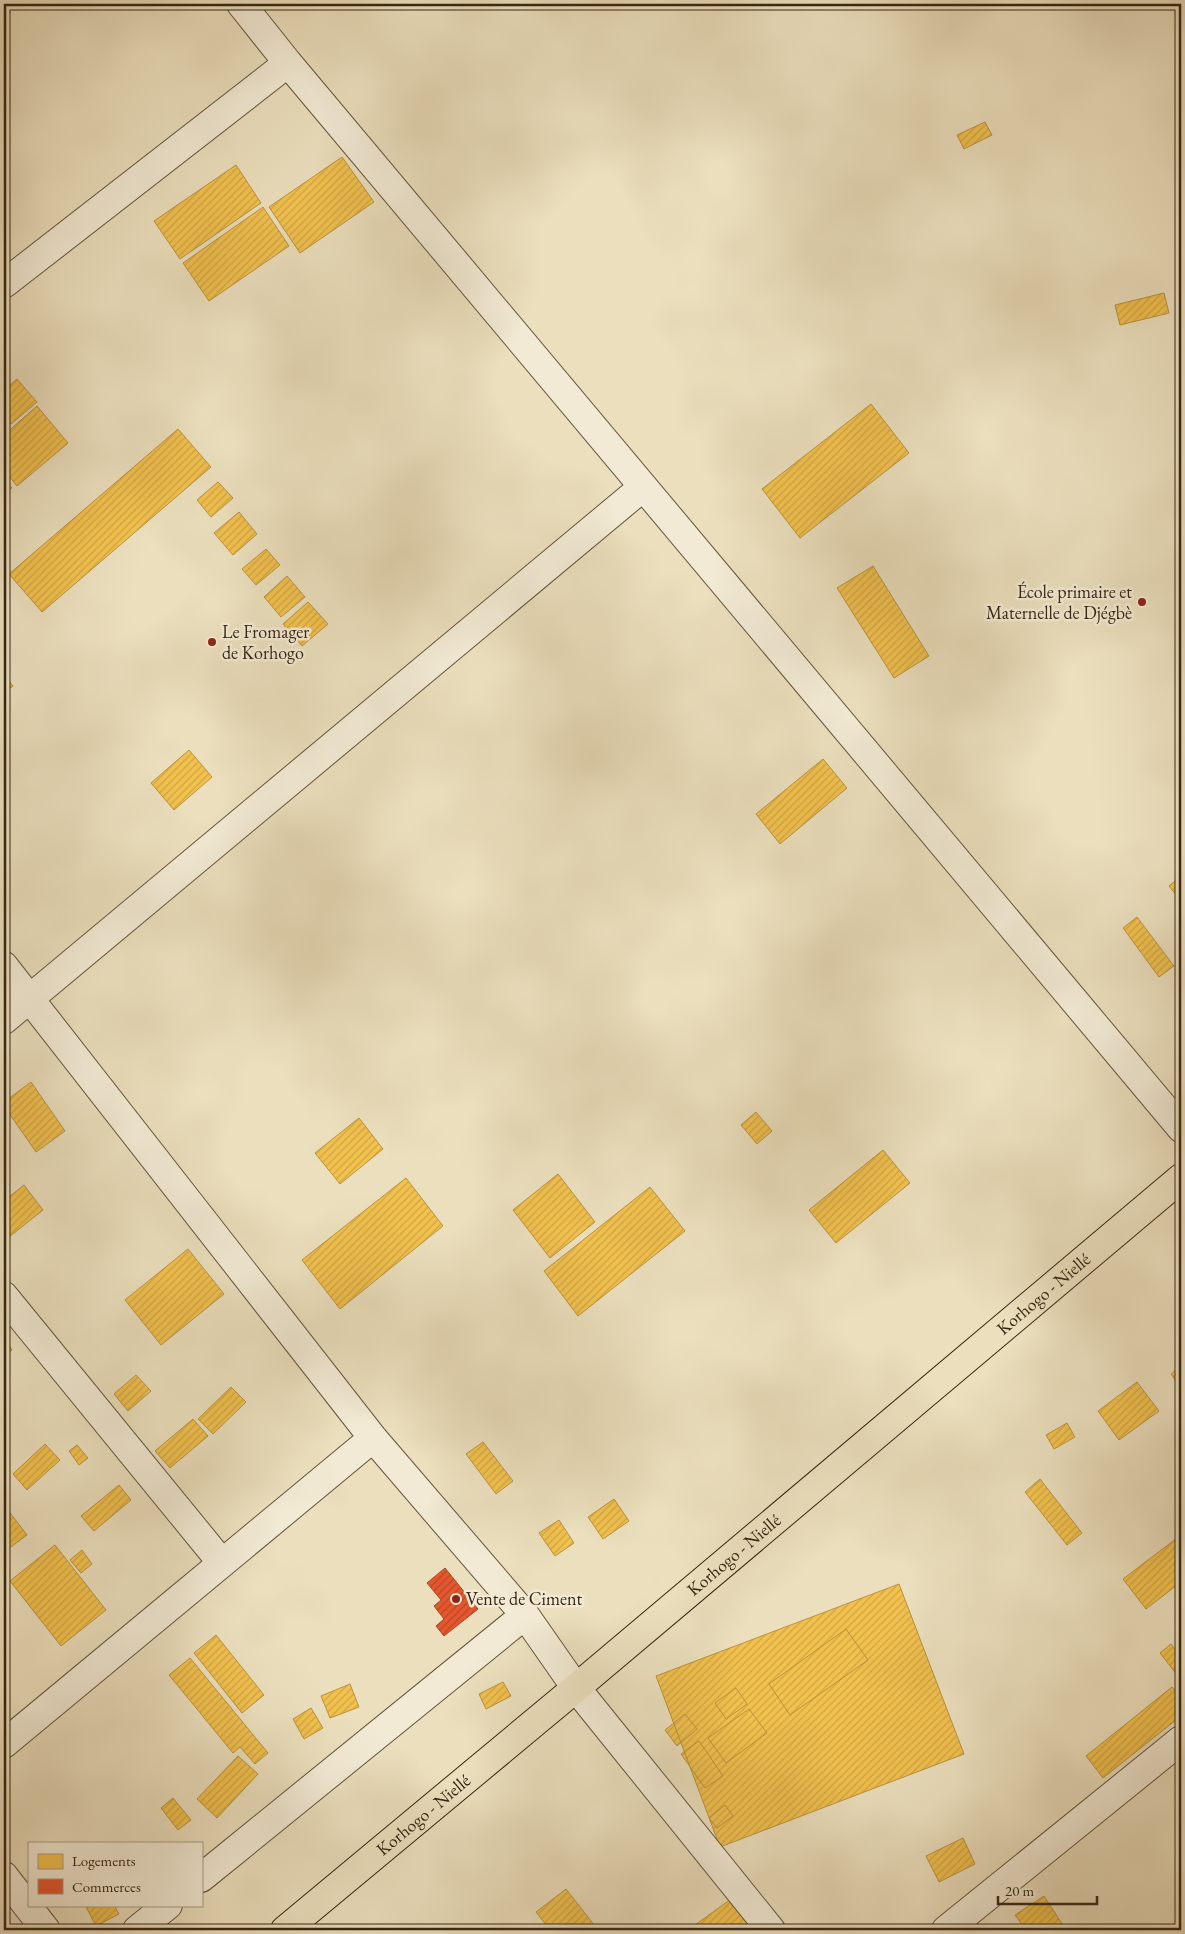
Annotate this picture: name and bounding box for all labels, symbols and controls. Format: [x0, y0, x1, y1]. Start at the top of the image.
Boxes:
place label: École primaire et Maternelle de Djégbè [986, 580, 1132, 624]
marker: École primaire et Maternelle de Djégbè [1136, 596, 1148, 608]
place label: Le Fromager de Korhogo [222, 620, 309, 664]
marker: Le Fromager de Korhogo [206, 636, 218, 648]
street label: Korhogo - Niellé [992, 1247, 1095, 1340]
street label: Korhogo - Niellé [682, 1508, 785, 1601]
place label: Vente de Ciment [466, 1587, 583, 1610]
marker: Vente de Ciment [450, 1593, 462, 1605]
street label: Korhogo - Niellé [371, 1769, 475, 1860]
legend [28, 1842, 202, 1906]
text: Logements [72, 1851, 136, 1870]
scale bar [998, 1874, 1096, 1906]
text: Commerces [72, 1877, 141, 1896]
text: 20 m [1005, 1881, 1034, 1900]

